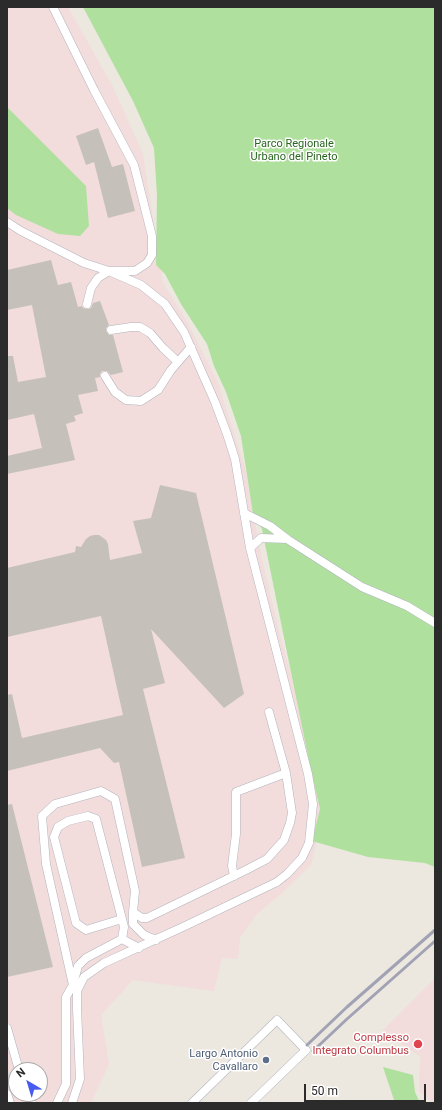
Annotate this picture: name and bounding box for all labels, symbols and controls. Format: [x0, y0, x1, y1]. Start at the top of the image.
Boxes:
park label: Parco Regionale Urbano del Pineto [251, 137, 337, 163]
place label: Complesso Integrato Columbus [313, 1031, 409, 1057]
marker: Complesso Integrato Columbus [412, 1038, 424, 1050]
place label: Largo Antonio Cavallaro [189, 1047, 258, 1073]
marker: Largo Antonio Cavallaro [261, 1055, 271, 1065]
north arrow [8, 1062, 48, 1102]
text: N [14, 1065, 28, 1080]
scale bar [306, 1076, 428, 1102]
text: 50 m [311, 1084, 338, 1098]

